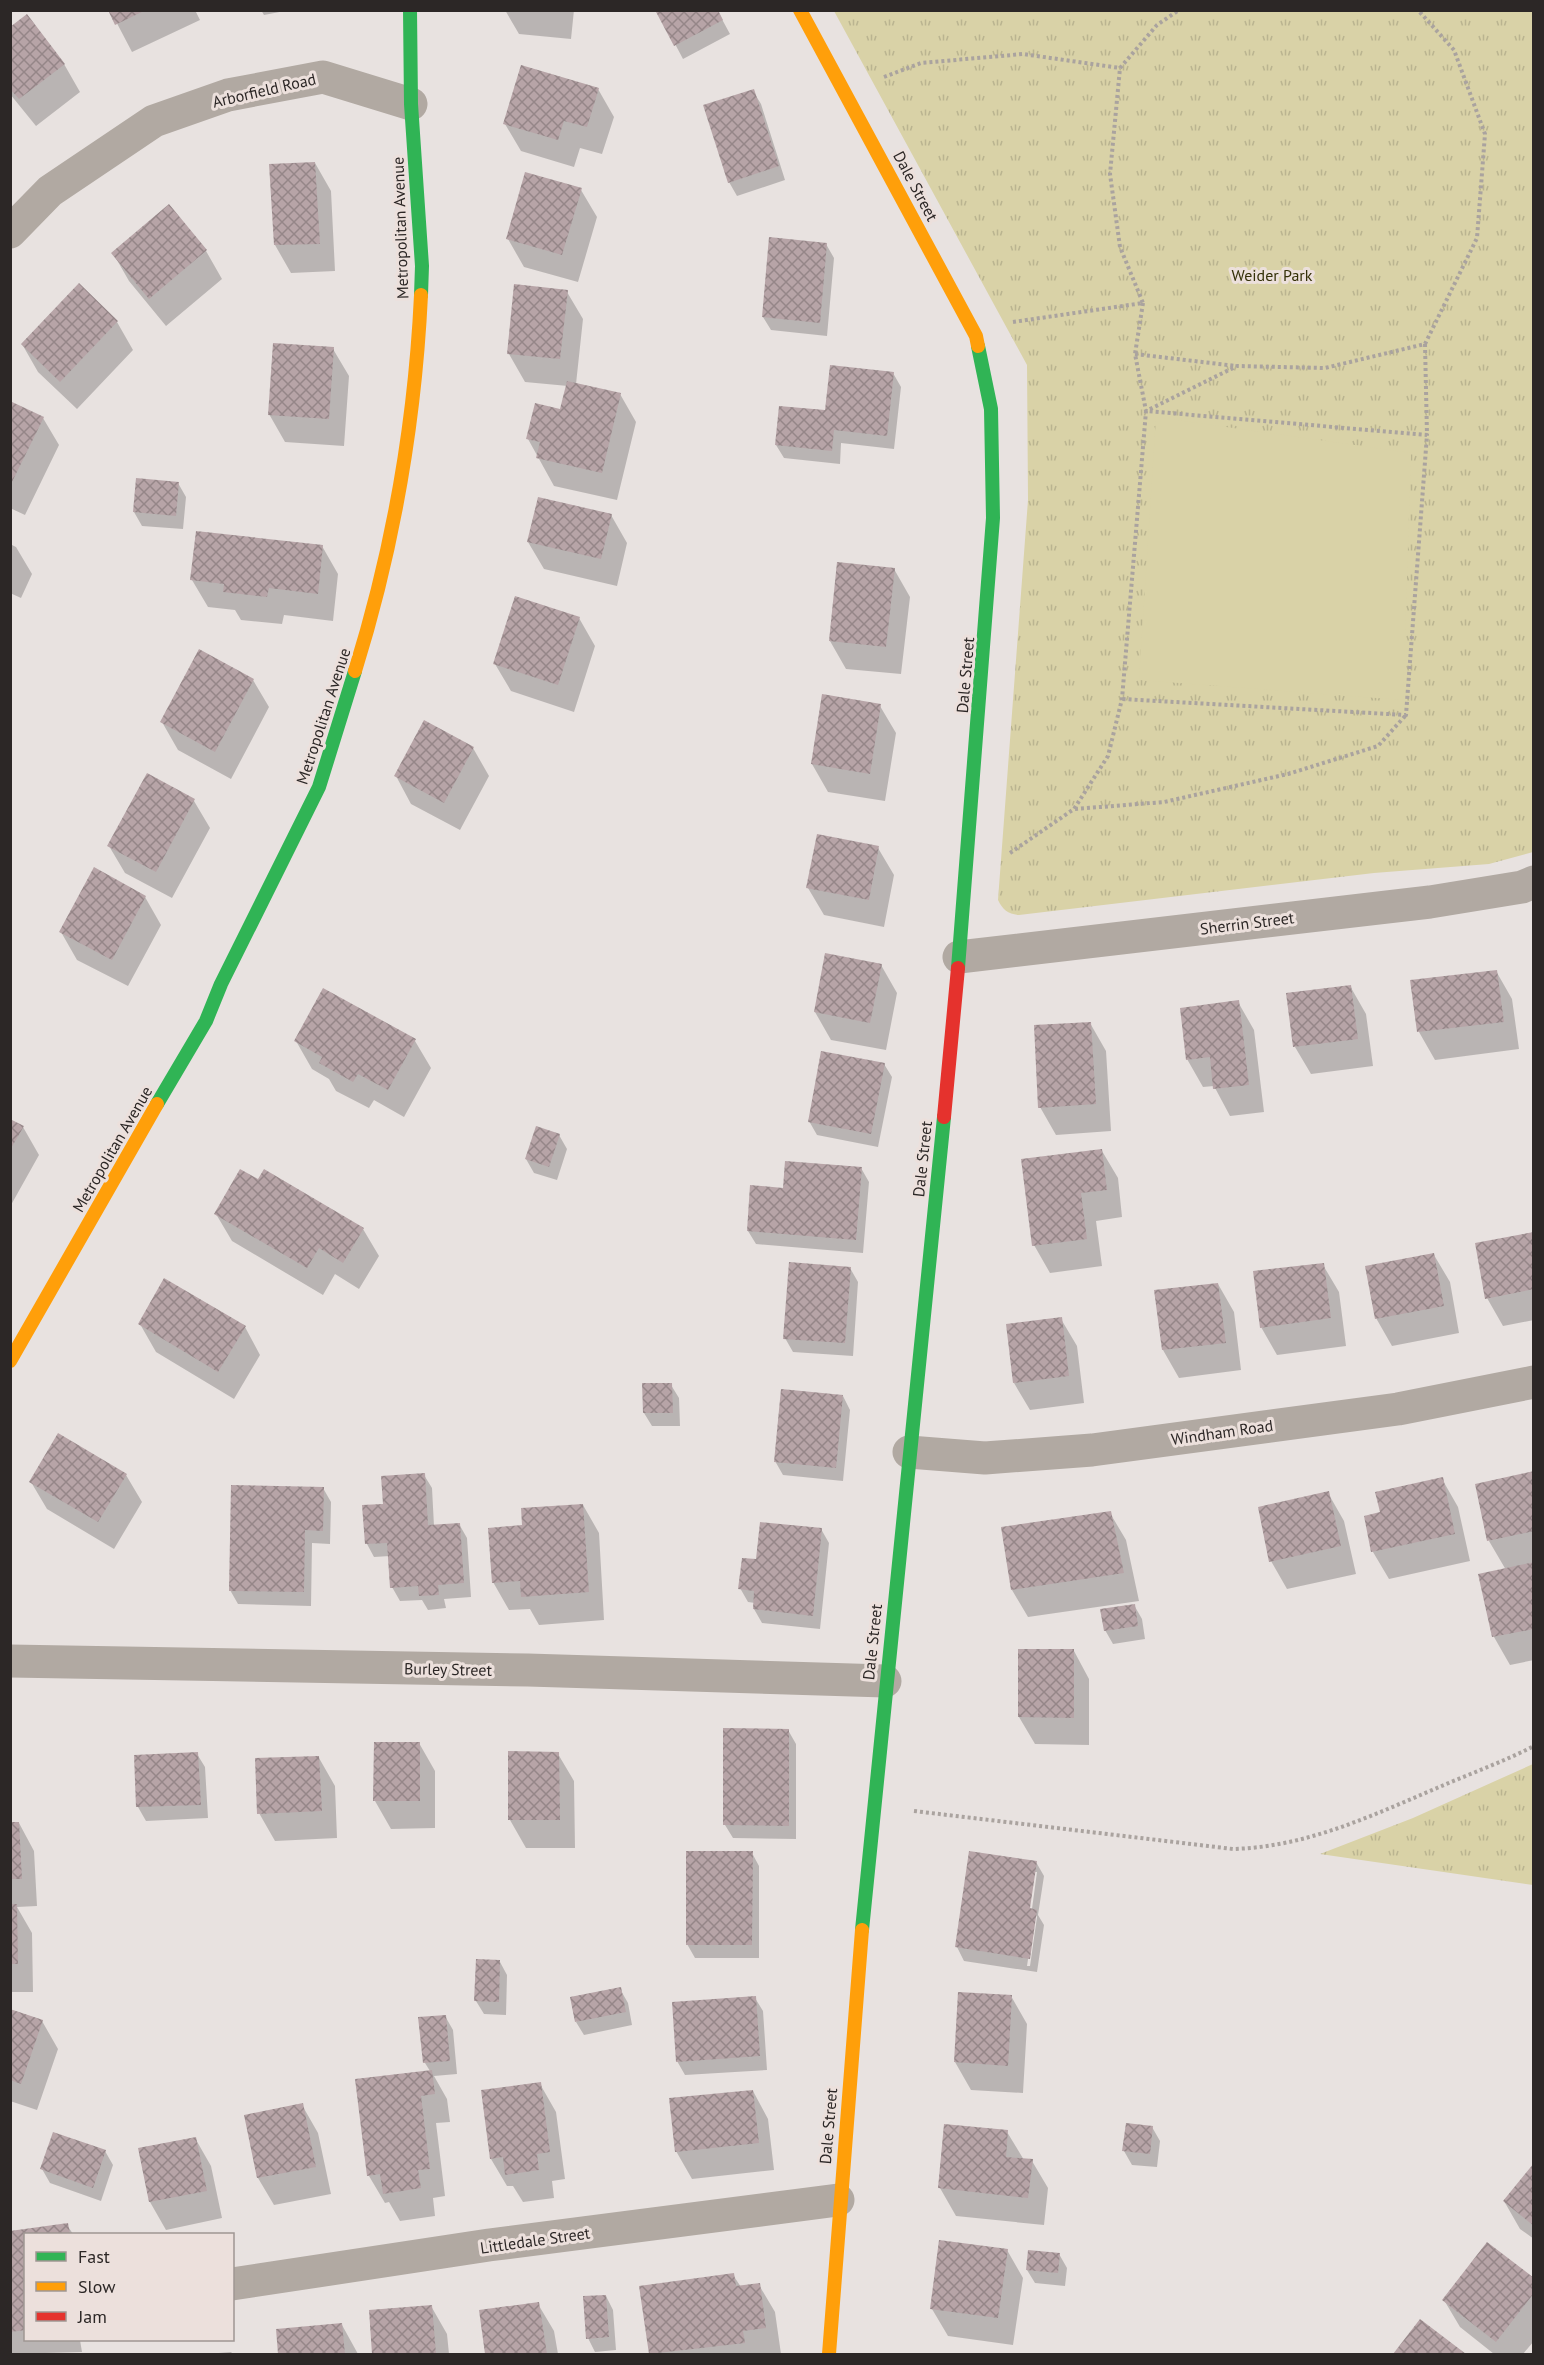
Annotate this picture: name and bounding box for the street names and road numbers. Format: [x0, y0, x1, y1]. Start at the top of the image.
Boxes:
street label: Arborfield Road [210, 68, 318, 112]
street label: Dale Street [889, 148, 943, 225]
street label: Metropolitan Avenue [388, 157, 412, 299]
street label: Dale Street [952, 636, 978, 714]
street label: Metropolitan Avenue [292, 645, 354, 787]
street label: Sherrin Street [1199, 907, 1296, 939]
street label: Metropolitan Avenue [68, 1082, 156, 1216]
street label: Dale Street [908, 1119, 936, 1198]
street label: Windham Road [1170, 1415, 1274, 1449]
street label: Dale Street [858, 1602, 886, 1681]
street label: Burley Street [404, 1658, 493, 1680]
street label: Dale Street [815, 2087, 841, 2165]
street label: Littledale Street [479, 2222, 592, 2258]

